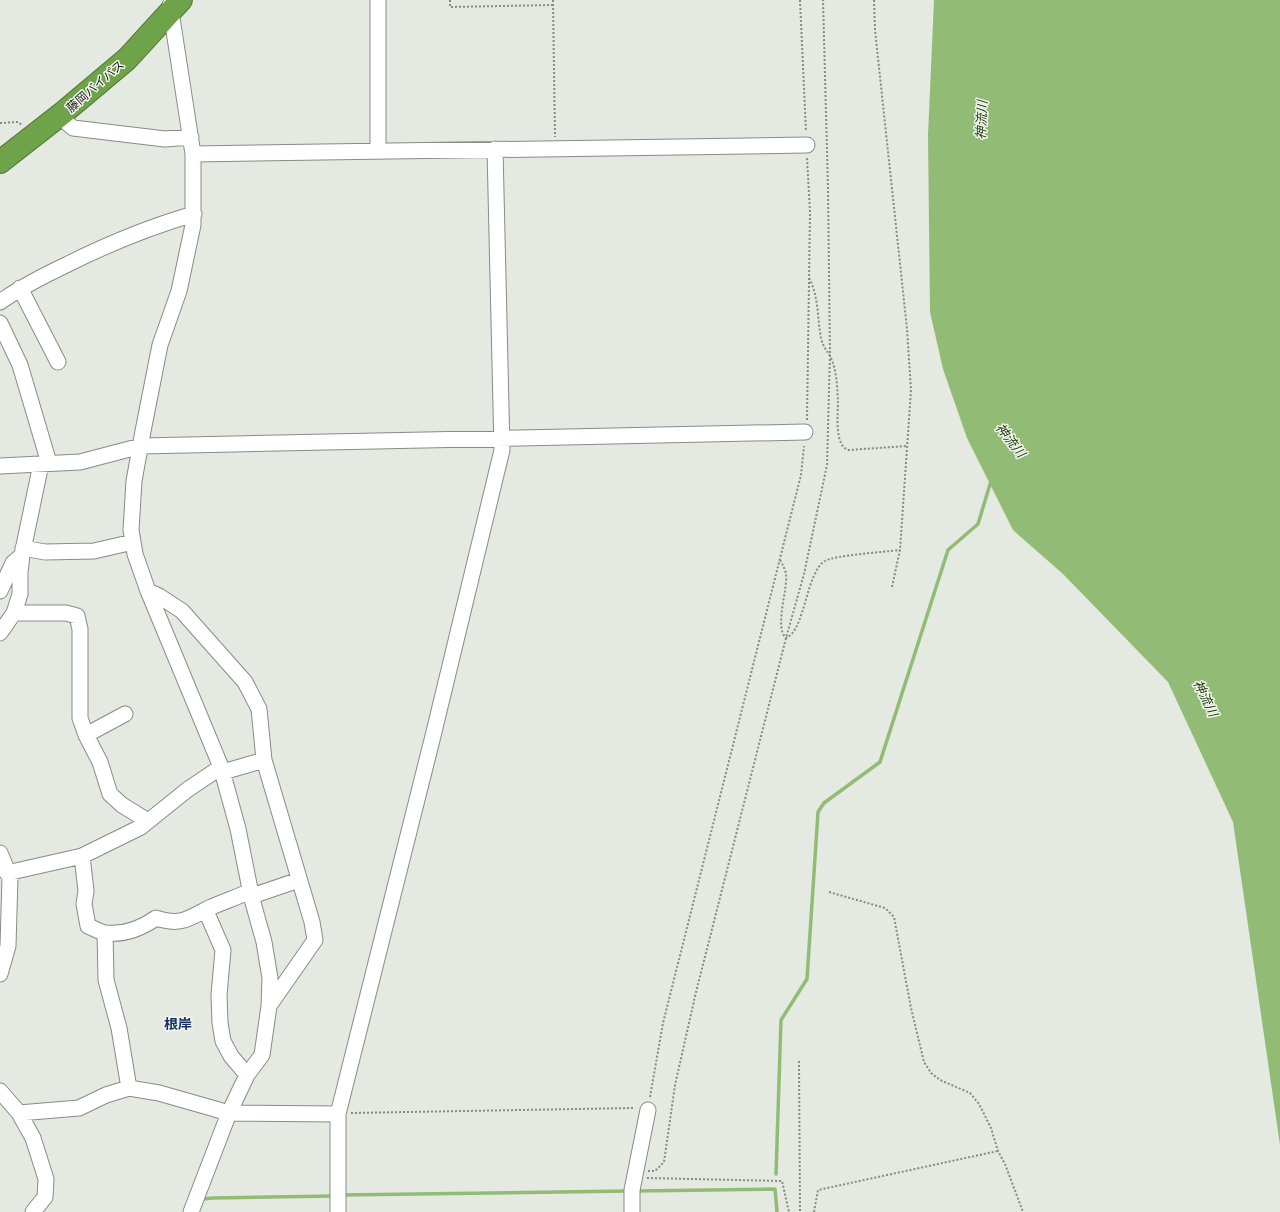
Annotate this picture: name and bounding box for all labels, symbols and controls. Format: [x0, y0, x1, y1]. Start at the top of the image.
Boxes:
street label: 藤岡バイパス [62, 56, 128, 116]
water label: 神流川 [971, 98, 991, 140]
water label: 神流川 [992, 419, 1031, 462]
water label: 神流川 [1189, 677, 1224, 721]
district label: 根岸 [164, 1014, 192, 1033]

